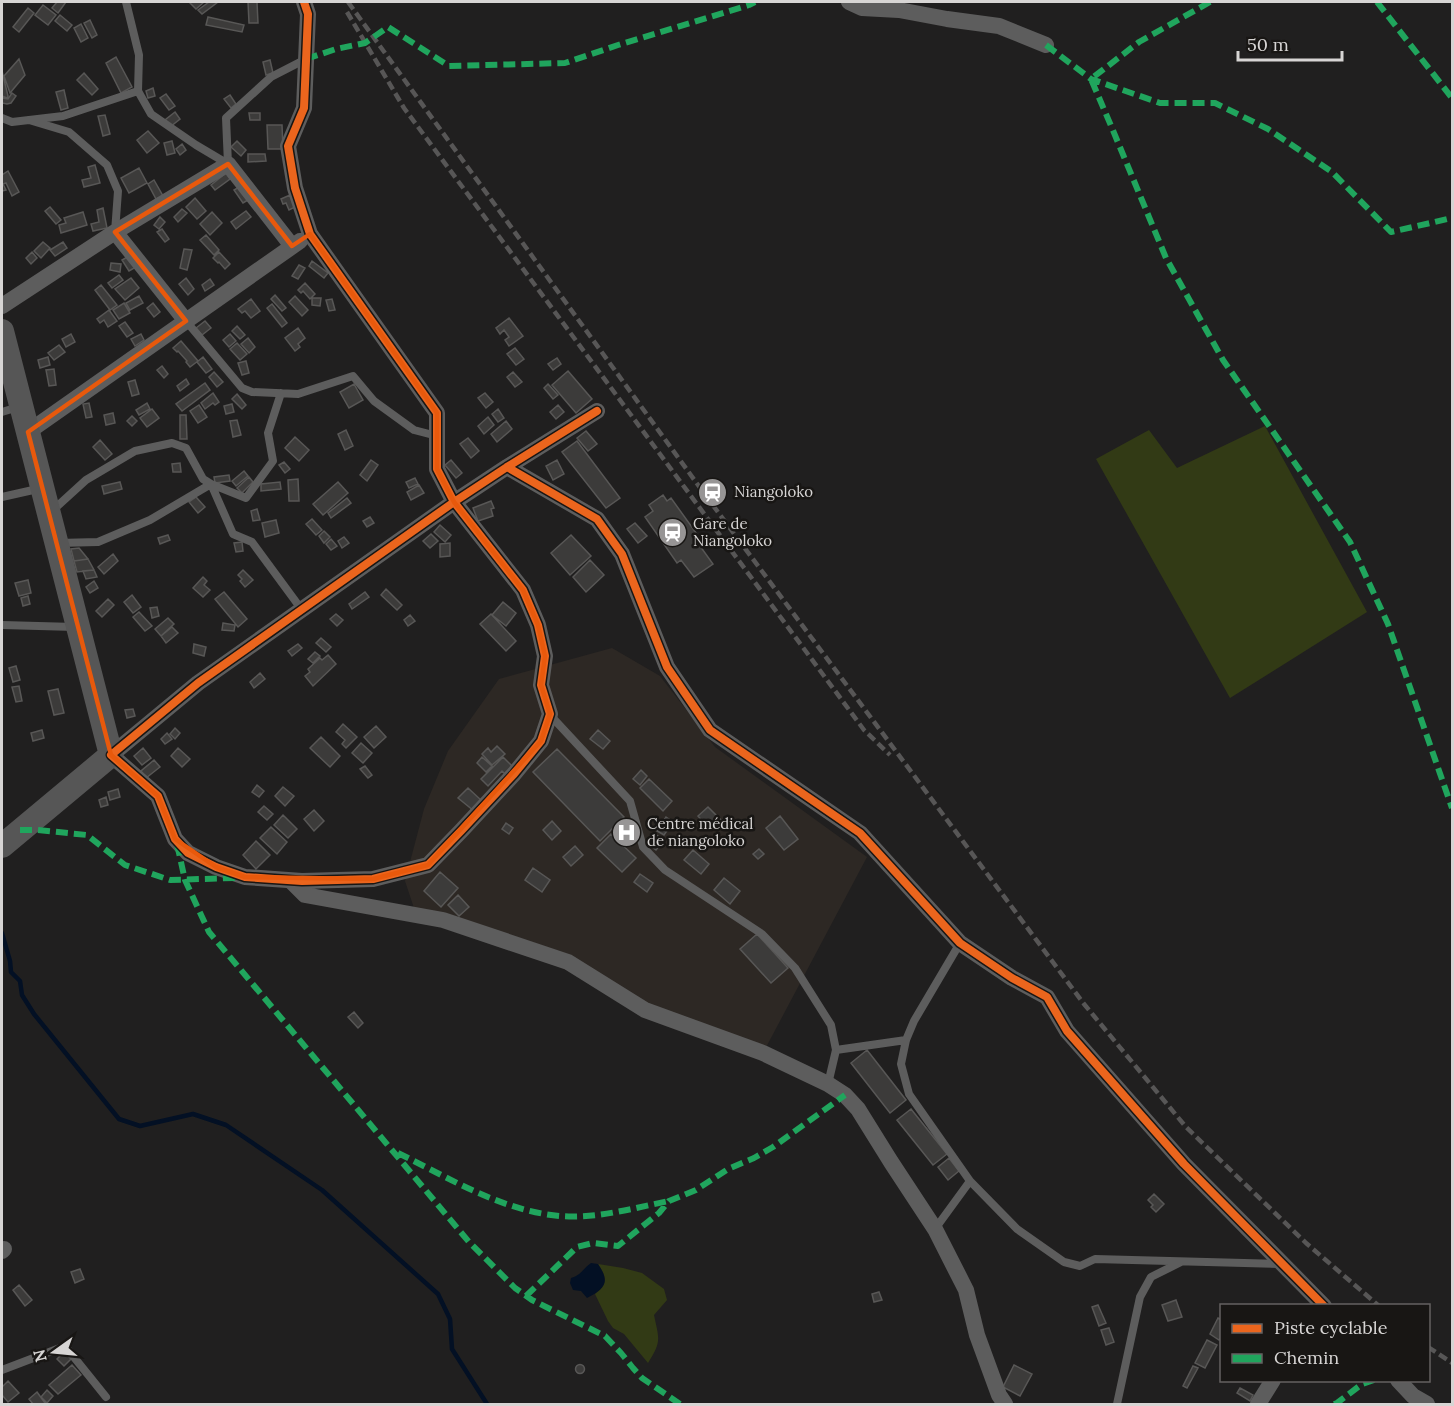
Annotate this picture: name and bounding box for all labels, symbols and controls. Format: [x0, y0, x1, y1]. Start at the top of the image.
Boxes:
scale bar [1238, 24, 1342, 62]
text: 50 m [1247, 33, 1289, 56]
station icon: Niangoloko [697, 476, 729, 508]
place label: Niangoloko [734, 482, 813, 501]
place label: Gare de Niangoloko [693, 514, 772, 550]
station icon: Gare de Niangoloko [656, 517, 688, 549]
place label: Centre médical de niangoloko [647, 814, 753, 850]
hospital icon: Centre médical de niangoloko [610, 817, 642, 849]
legend [1220, 1304, 1430, 1382]
text: Piste cyclable [1274, 1316, 1388, 1339]
north arrow [24, 1322, 84, 1382]
text: Chemin [1274, 1346, 1339, 1369]
text: N [28, 1347, 51, 1364]

